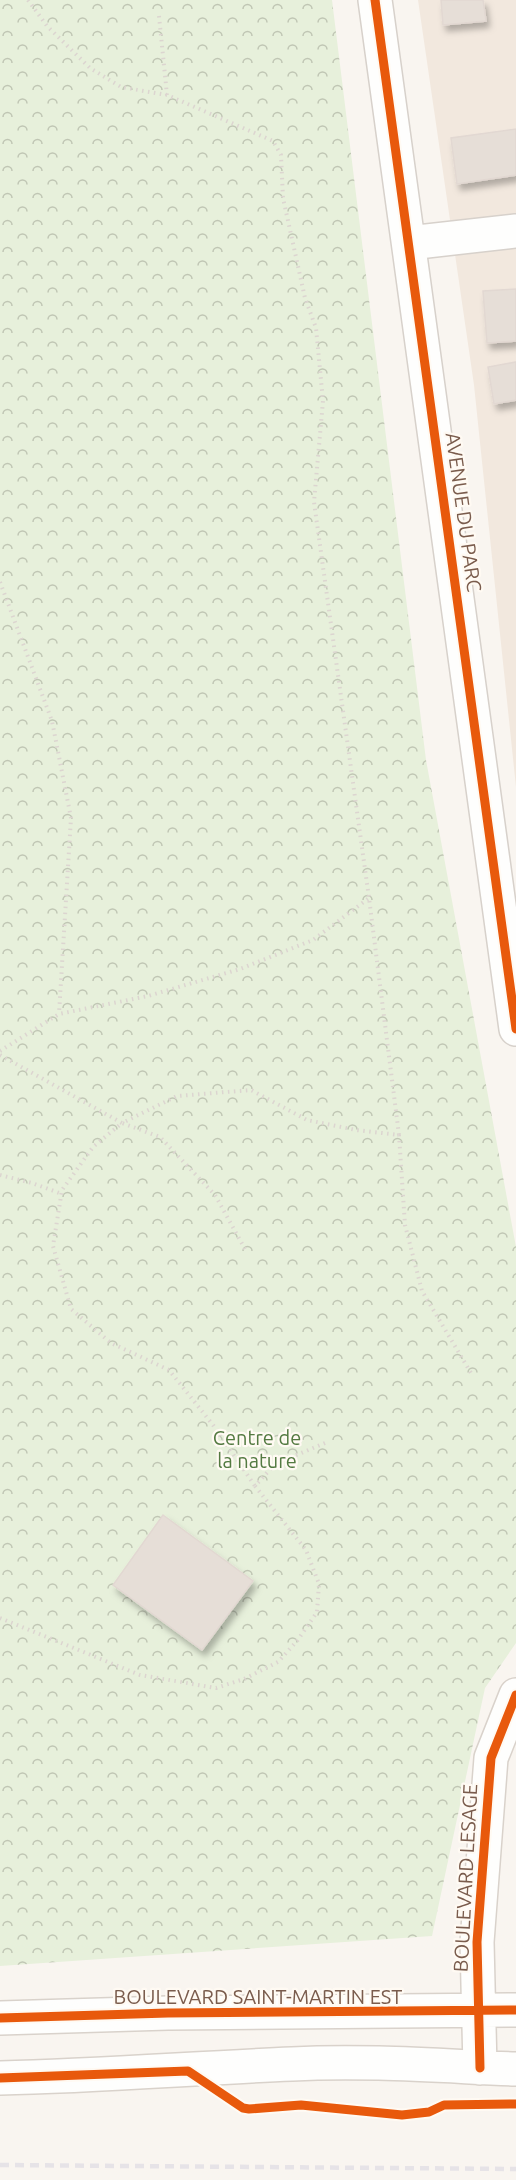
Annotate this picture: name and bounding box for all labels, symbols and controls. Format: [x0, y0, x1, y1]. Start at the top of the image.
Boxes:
street label: AVENUE DU PARC [441, 431, 487, 593]
park label: Centre de la nature [213, 1426, 301, 1472]
street label: BOULEVARD LESAGE [449, 1783, 481, 1973]
street label: BOULEVARD SAINT-MARTIN EST [114, 1985, 402, 2008]

